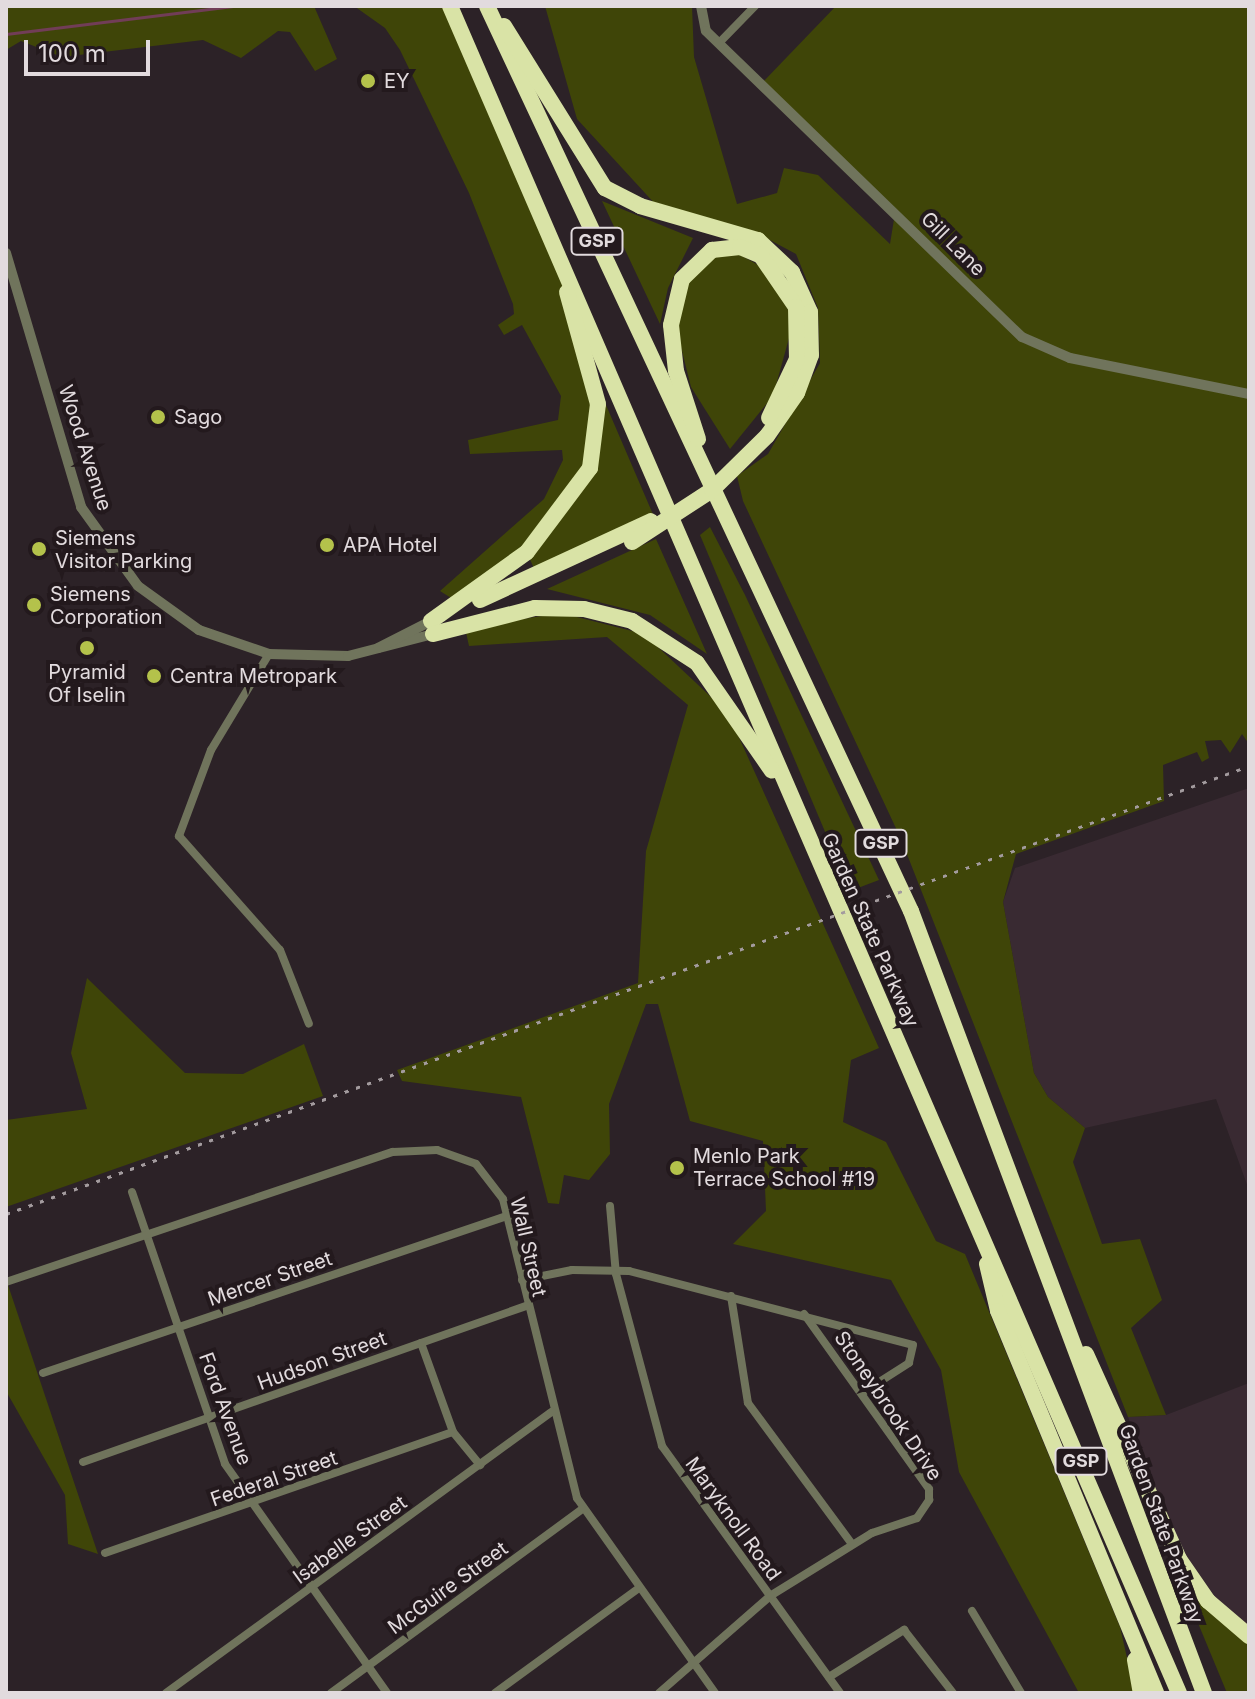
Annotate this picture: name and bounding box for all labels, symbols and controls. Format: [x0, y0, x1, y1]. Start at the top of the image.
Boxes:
scale bar [28, 24, 154, 74]
text: 100 m [38, 39, 106, 68]
place label: EY [384, 69, 410, 93]
marker: EY [359, 72, 377, 90]
street label: Gill Lane [916, 207, 990, 281]
road number: GSP [569, 227, 625, 255]
street label: Wood Avenue [53, 382, 117, 514]
place label: Sago [174, 405, 222, 429]
marker: Sago [149, 408, 167, 426]
place label: Siemens Visitor Parking [55, 526, 192, 573]
place label: APA Hotel [343, 533, 437, 557]
marker: APA Hotel [318, 536, 336, 554]
marker: Siemens Visitor Parking [30, 540, 48, 558]
place label: Siemens Corporation [50, 582, 163, 629]
marker: Siemens Corporation [25, 596, 43, 614]
marker: Pyramid Of Iselin [78, 639, 96, 657]
place label: Pyramid Of Iselin [48, 660, 126, 707]
place label: Centra Metropark [170, 664, 337, 688]
marker: Centra Metropark [145, 667, 163, 685]
street label: Garden State Parkway [816, 829, 924, 1031]
road number: GSP [853, 829, 909, 857]
place label: Menlo Park Terrace School #19 [693, 1144, 875, 1191]
marker: Menlo Park Terrace School #19 [668, 1159, 686, 1177]
street label: Wall Street [505, 1195, 551, 1299]
street label: Mercer Street [205, 1247, 335, 1311]
street label: Hudson Street [254, 1327, 390, 1395]
street label: Stoneybrook Drive [829, 1327, 947, 1485]
street label: Ford Avenue [193, 1349, 257, 1469]
street label: Garden State Parkway [1114, 1421, 1208, 1627]
street label: Federal Street [208, 1446, 340, 1512]
road number: GSP [1053, 1447, 1109, 1475]
street label: Maryknoll Road [680, 1453, 786, 1585]
street label: Isabelle Street [289, 1491, 411, 1589]
street label: McGuire Street [384, 1537, 512, 1639]

